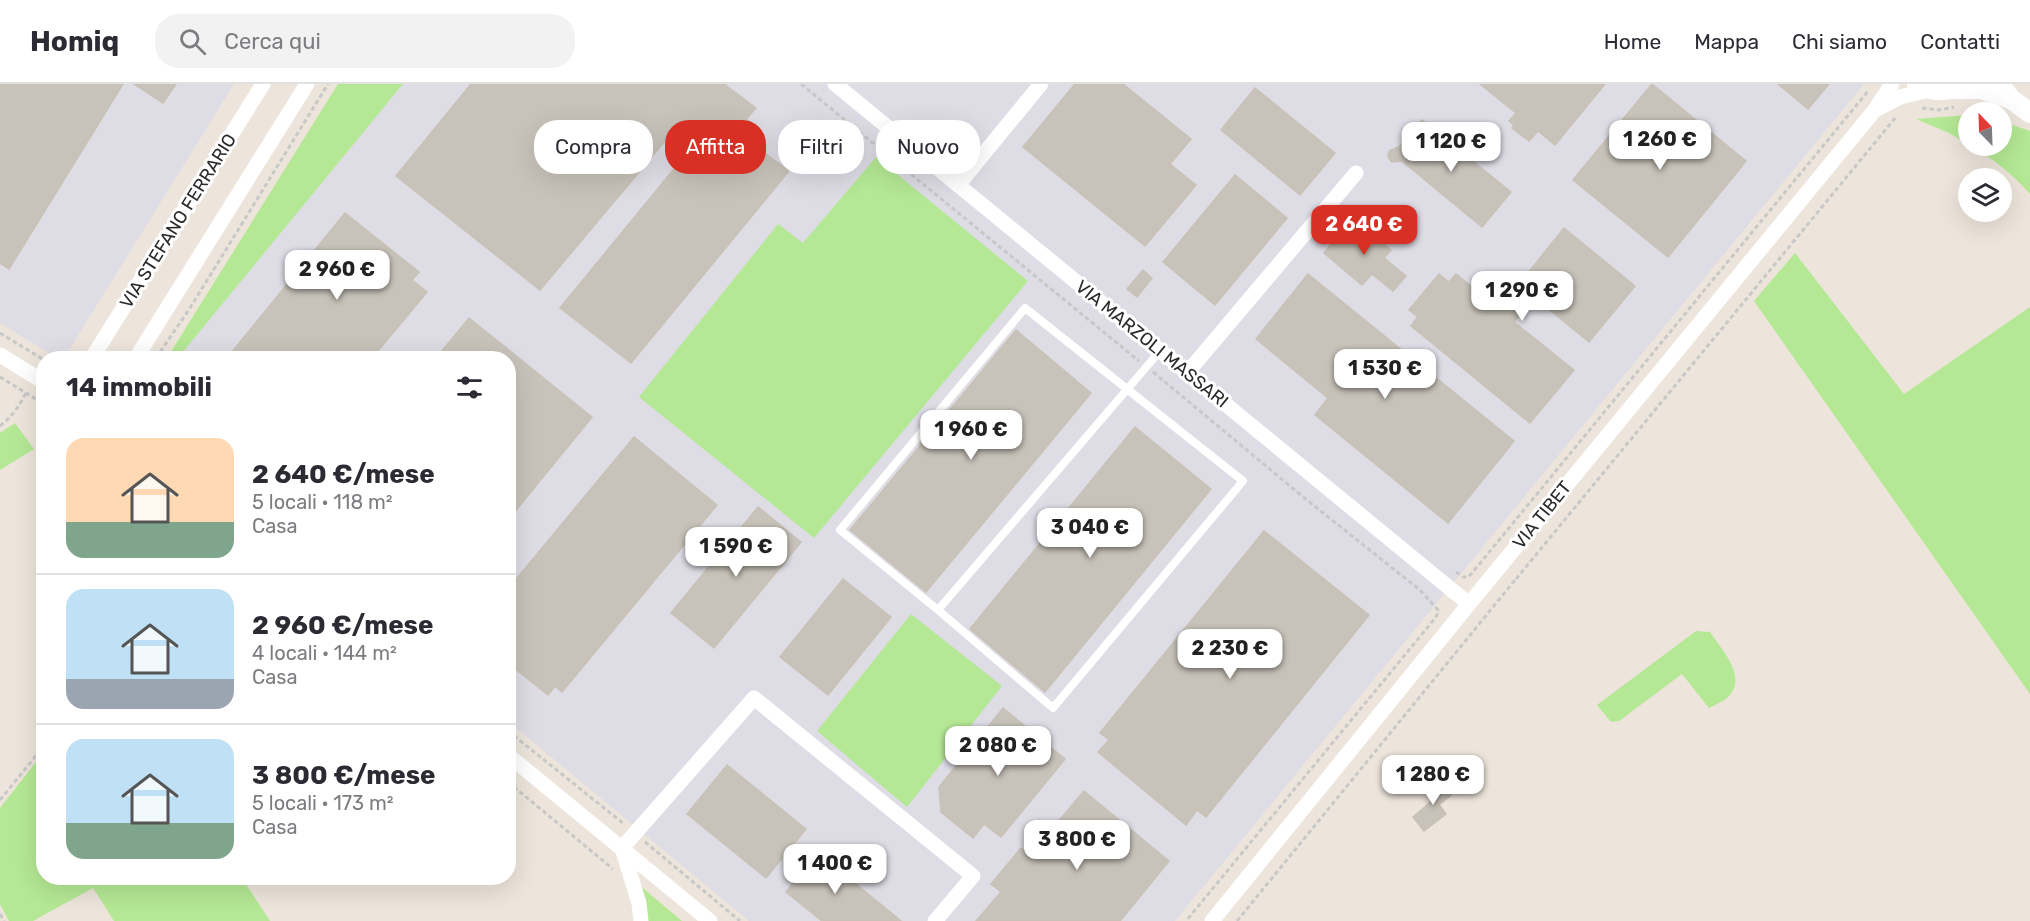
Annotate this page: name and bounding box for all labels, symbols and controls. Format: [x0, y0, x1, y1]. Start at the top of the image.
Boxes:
search box [155, 14, 575, 68]
text: Homiq [30, 25, 119, 58]
icon: search [176, 25, 209, 58]
text: Cerca qui [224, 28, 321, 55]
text: Home [1604, 29, 1661, 54]
text: Mappa [1694, 29, 1759, 54]
text: Chi siamo [1792, 29, 1887, 54]
text: Contatti [1920, 29, 2000, 54]
north arrow [1958, 102, 2012, 156]
map controls [1958, 102, 2012, 222]
chip: Compra [534, 120, 653, 174]
chip: Affitta [665, 120, 766, 174]
chip: Filtri [778, 120, 864, 174]
chip: Nuovo [876, 120, 980, 174]
pin: 1 260 € [1605, 120, 1715, 171]
pin: 1 120 € [1396, 122, 1506, 173]
text: 1 260 € [1623, 127, 1697, 151]
text: 1 120 € [1416, 129, 1486, 153]
street label: VIA STEFANO FERRARIO [115, 130, 241, 312]
button: layers [1958, 168, 2012, 222]
pin: 2 640 € [1309, 205, 1419, 256]
text: 2 640 € [1325, 212, 1403, 236]
pin: 2 960 € [282, 250, 392, 301]
text: 2 960 € [299, 257, 375, 281]
pin: 1 290 € [1467, 271, 1577, 322]
street label: VIA MARZOLI MASSARI [1071, 276, 1233, 412]
text: 1 290 € [1485, 278, 1559, 302]
pin: 1 530 € [1330, 349, 1440, 400]
text: 1 530 € [1348, 356, 1422, 380]
icon: filters [453, 371, 486, 404]
text: 14 immobili [66, 372, 212, 403]
pin: 1 960 € [916, 410, 1026, 461]
text: 1 960 € [934, 417, 1008, 441]
text: 2 640 €/mese [252, 459, 435, 490]
icon: home [114, 462, 186, 534]
street label: VIA TIBET [1508, 477, 1576, 553]
text: 5 locali · 118 m² [252, 490, 393, 514]
pin: 3 040 € [1035, 508, 1145, 559]
text: Casa [252, 514, 298, 538]
text: 3 040 € [1051, 515, 1129, 539]
pin: 1 590 € [681, 527, 791, 578]
text: 1 590 € [699, 534, 773, 558]
text: 2 960 €/mese [252, 610, 433, 641]
icon: home [114, 613, 186, 685]
pin: 2 230 € [1175, 629, 1285, 680]
text: 2 230 € [1192, 636, 1269, 660]
text: 4 locali · 144 m² [252, 641, 397, 665]
text: Casa [252, 665, 298, 689]
pin: 2 080 € [943, 726, 1053, 777]
text: 2 080 € [959, 733, 1037, 757]
pin: 1 280 € [1378, 755, 1488, 806]
text: 3 800 €/mese [252, 760, 435, 791]
text: 1 280 € [1396, 762, 1470, 786]
icon: home [114, 763, 186, 835]
text: 5 locali · 173 m² [252, 791, 394, 815]
text: Casa [252, 815, 298, 839]
pin: 3 800 € [1022, 820, 1132, 871]
text: 3 800 € [1038, 827, 1116, 851]
pin: 1 400 € [780, 844, 890, 895]
text: 1 400 € [797, 851, 873, 875]

